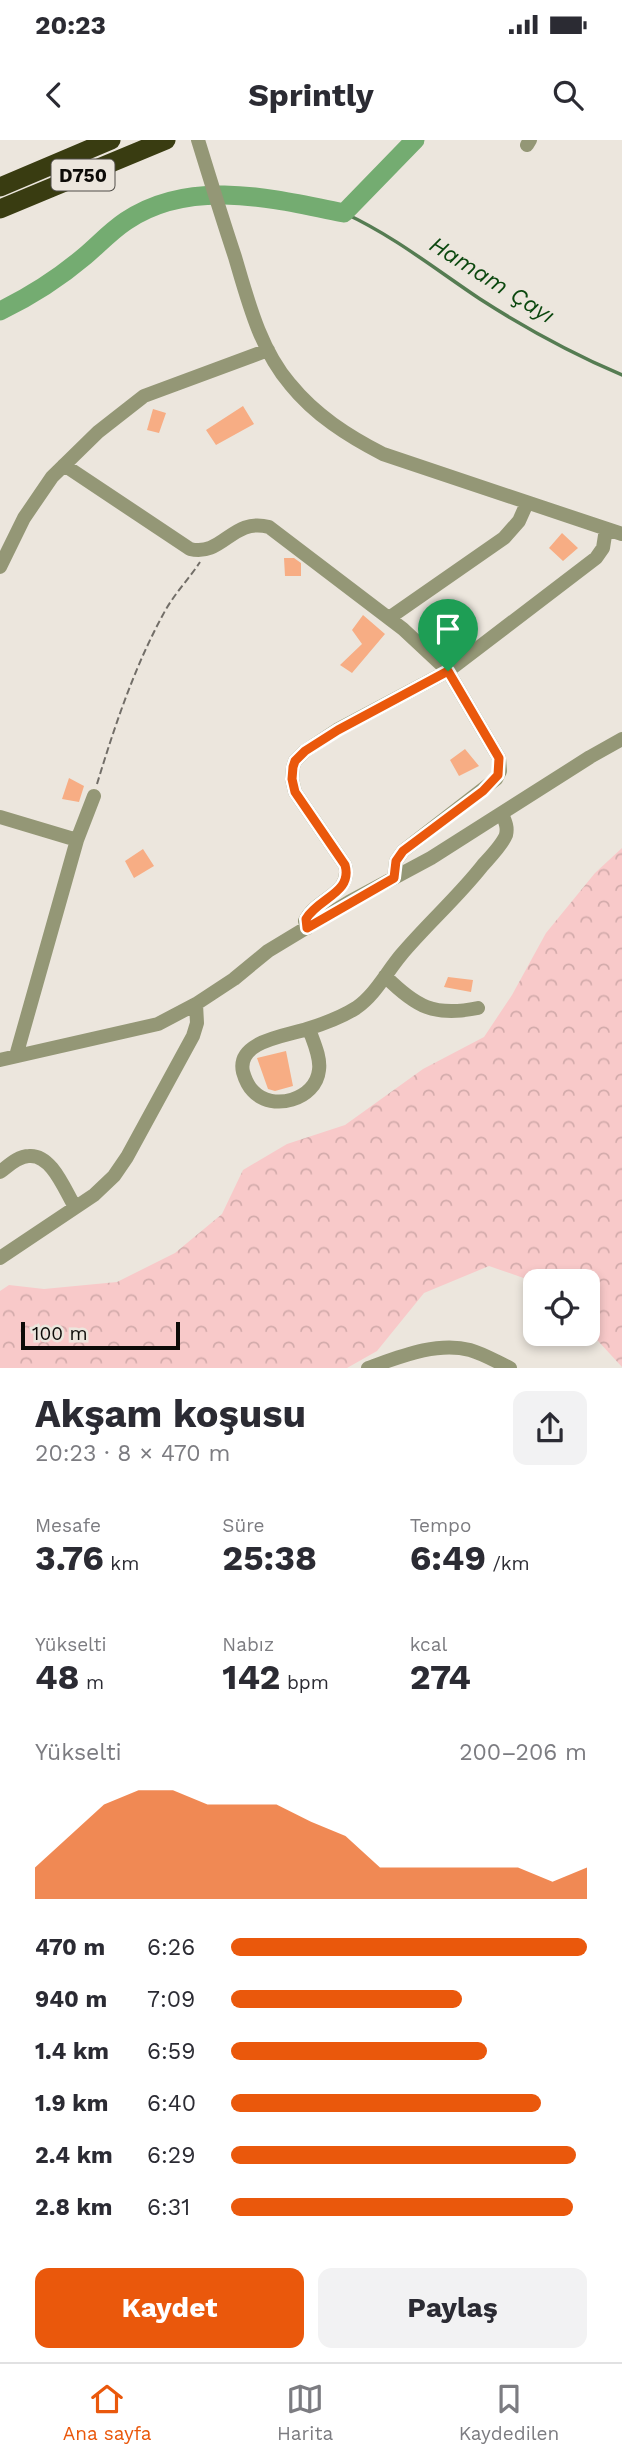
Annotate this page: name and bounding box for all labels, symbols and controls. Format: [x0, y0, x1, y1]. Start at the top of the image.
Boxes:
text: 20:23 [35, 10, 106, 40]
icon: back [35, 76, 73, 114]
text: Sprintly [248, 76, 374, 114]
icon: search [549, 76, 587, 114]
road number: D750 [52, 160, 114, 190]
water label: Hamam Çayı [424, 231, 560, 329]
pin [418, 599, 478, 671]
icon: arrive [429, 610, 467, 648]
map controls [523, 1269, 600, 1346]
button: locate [523, 1269, 600, 1346]
scale bar [21, 1319, 180, 1351]
text: 100 m [32, 1322, 88, 1345]
button: share [513, 1391, 587, 1465]
text: Akşam koşusu [35, 1392, 306, 1436]
text: 20:23 · 8 × 470 m [35, 1440, 230, 1467]
text: Mesafe [35, 1514, 101, 1537]
text: Süre [222, 1514, 265, 1537]
text: Tempo [410, 1514, 471, 1537]
text: 3.76 [35, 1537, 104, 1579]
text: 25:38 [222, 1537, 317, 1579]
text: 6:49 [410, 1537, 486, 1579]
text: km [104, 1552, 139, 1575]
text: /km [486, 1552, 530, 1575]
text: Yükselti [35, 1633, 107, 1656]
text: Nabız [222, 1633, 274, 1656]
text: kcal [410, 1633, 447, 1656]
text: 48 [35, 1656, 80, 1698]
text: 142 [222, 1656, 280, 1698]
text: 274 [410, 1656, 471, 1698]
text: m [80, 1671, 104, 1694]
text: bpm [280, 1671, 329, 1694]
text: Yükselti [35, 1739, 122, 1766]
text: 200–206 m [459, 1739, 587, 1766]
text: 470 m [35, 1934, 105, 1961]
text: 6:26 [147, 1934, 195, 1961]
text: 940 m [35, 1986, 107, 2013]
text: 7:09 [147, 1986, 195, 2013]
text: 1.4 km [35, 2038, 109, 2065]
text: 6:59 [147, 2038, 195, 2065]
text: 1.9 km [35, 2090, 108, 2117]
text: 6:40 [147, 2090, 196, 2117]
text: 2.4 km [35, 2142, 113, 2169]
text: 6:29 [147, 2142, 195, 2169]
text: 2.8 km [35, 2194, 112, 2221]
text: 6:31 [147, 2194, 190, 2221]
button: Kaydet [35, 2268, 304, 2348]
button: Paylaş [318, 2268, 587, 2348]
tab: Ana sayfa [63, 2380, 152, 2445]
tab: Harita [277, 2380, 333, 2445]
tab: Kaydedilen [459, 2380, 559, 2445]

